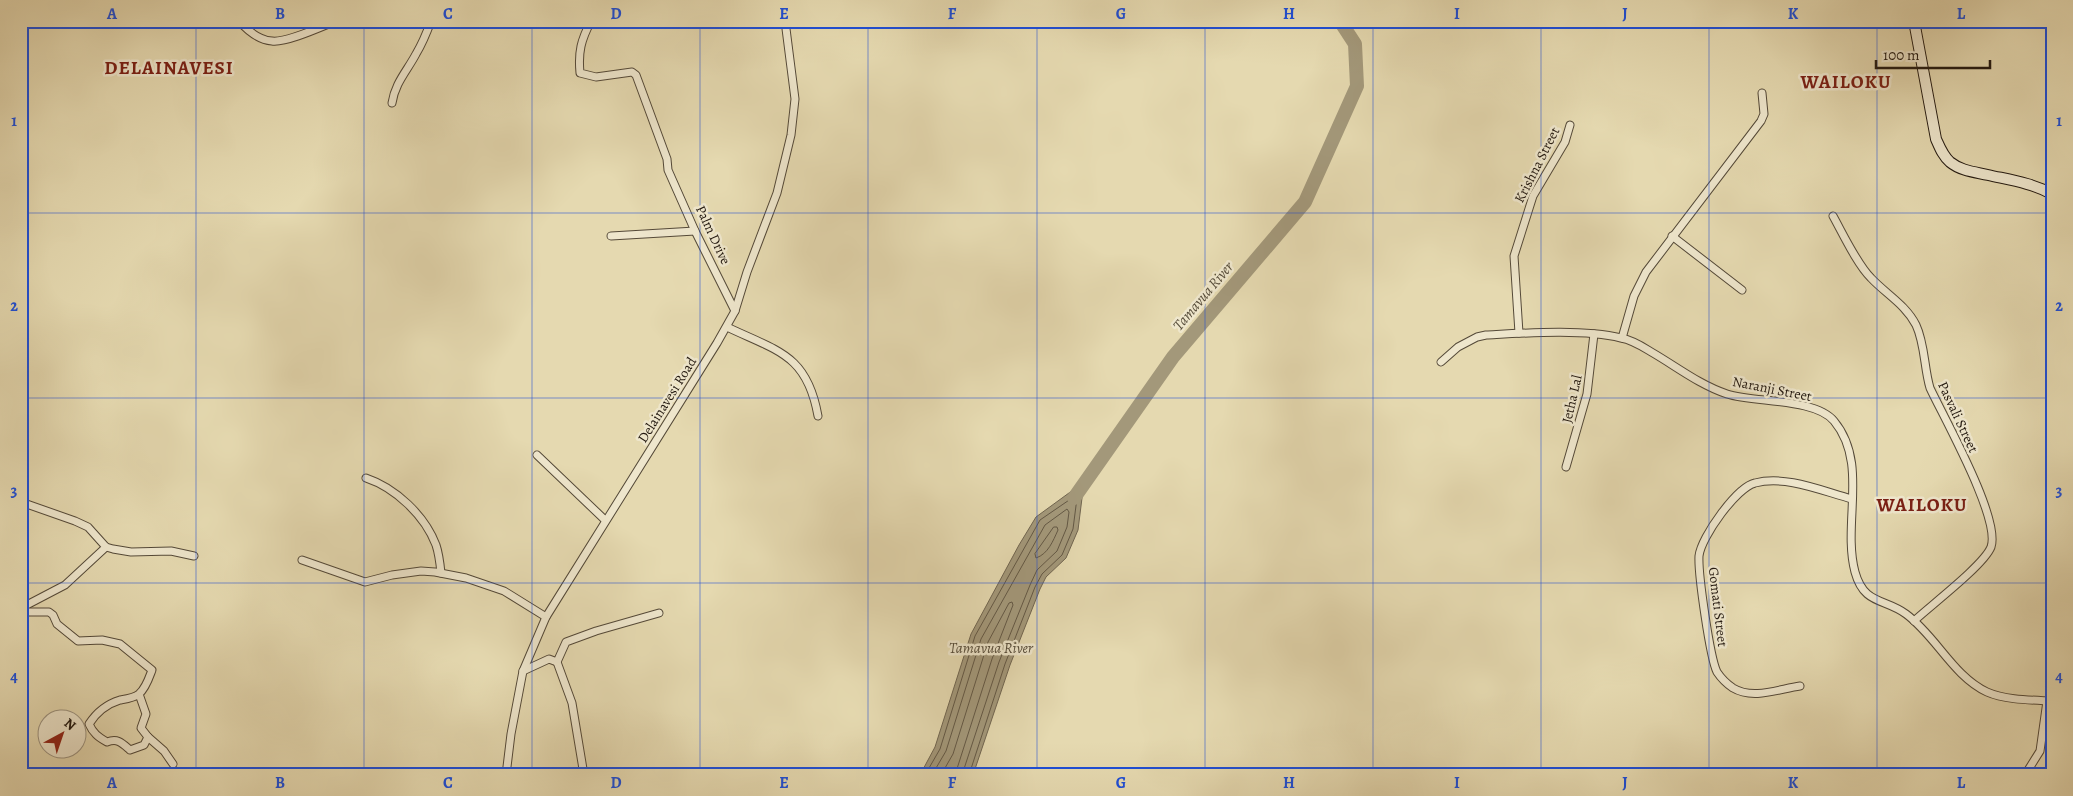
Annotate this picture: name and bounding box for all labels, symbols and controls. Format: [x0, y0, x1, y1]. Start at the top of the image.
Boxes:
text: A [106, 3, 118, 25]
text: B [275, 3, 285, 25]
text: C [443, 3, 453, 25]
text: D [610, 3, 622, 25]
text: E [779, 3, 789, 25]
text: F [948, 3, 957, 25]
text: G [1116, 3, 1126, 25]
text: H [1283, 3, 1295, 25]
text: I [1454, 3, 1460, 25]
text: J [1622, 3, 1628, 25]
text: K [1788, 3, 1799, 25]
text: L [1957, 3, 1966, 25]
scale bar [1876, 38, 1989, 70]
text: 100 m [1883, 45, 1920, 65]
district label: DELAINAVESI [104, 55, 234, 81]
district label: WAILOKU [1800, 69, 1892, 95]
text: 1 [11, 110, 17, 132]
text: 1 [2056, 110, 2062, 132]
street label: Krishna Street [1510, 124, 1564, 206]
street label: Palm Drive [691, 202, 735, 268]
water label: Tamavua River [1168, 257, 1238, 335]
text: 2 [10, 295, 18, 317]
text: 2 [2055, 295, 2063, 317]
street label: Delainavesi Road [633, 353, 701, 446]
street label: Naranji Street [1731, 372, 1814, 406]
street label: Jetha Lal [1557, 373, 1587, 425]
street label: Pasvali Street [1933, 378, 1983, 456]
text: 3 [11, 480, 18, 502]
text: 3 [2056, 480, 2063, 502]
district label: WAILOKU [1876, 492, 1968, 518]
street label: Gomati Street [1704, 566, 1732, 648]
water label: Tamavua River [949, 638, 1034, 658]
text: 4 [10, 666, 18, 688]
text: 4 [2055, 666, 2063, 688]
north arrow [38, 708, 88, 758]
text: N [60, 714, 80, 735]
text: A [106, 772, 118, 794]
text: B [275, 772, 285, 794]
text: C [443, 772, 453, 794]
text: D [610, 772, 622, 794]
text: E [779, 772, 789, 794]
text: F [948, 772, 957, 794]
text: G [1116, 772, 1126, 794]
text: H [1283, 772, 1295, 794]
text: I [1454, 772, 1460, 794]
text: J [1622, 772, 1628, 794]
text: K [1788, 772, 1799, 794]
text: L [1957, 772, 1966, 794]

